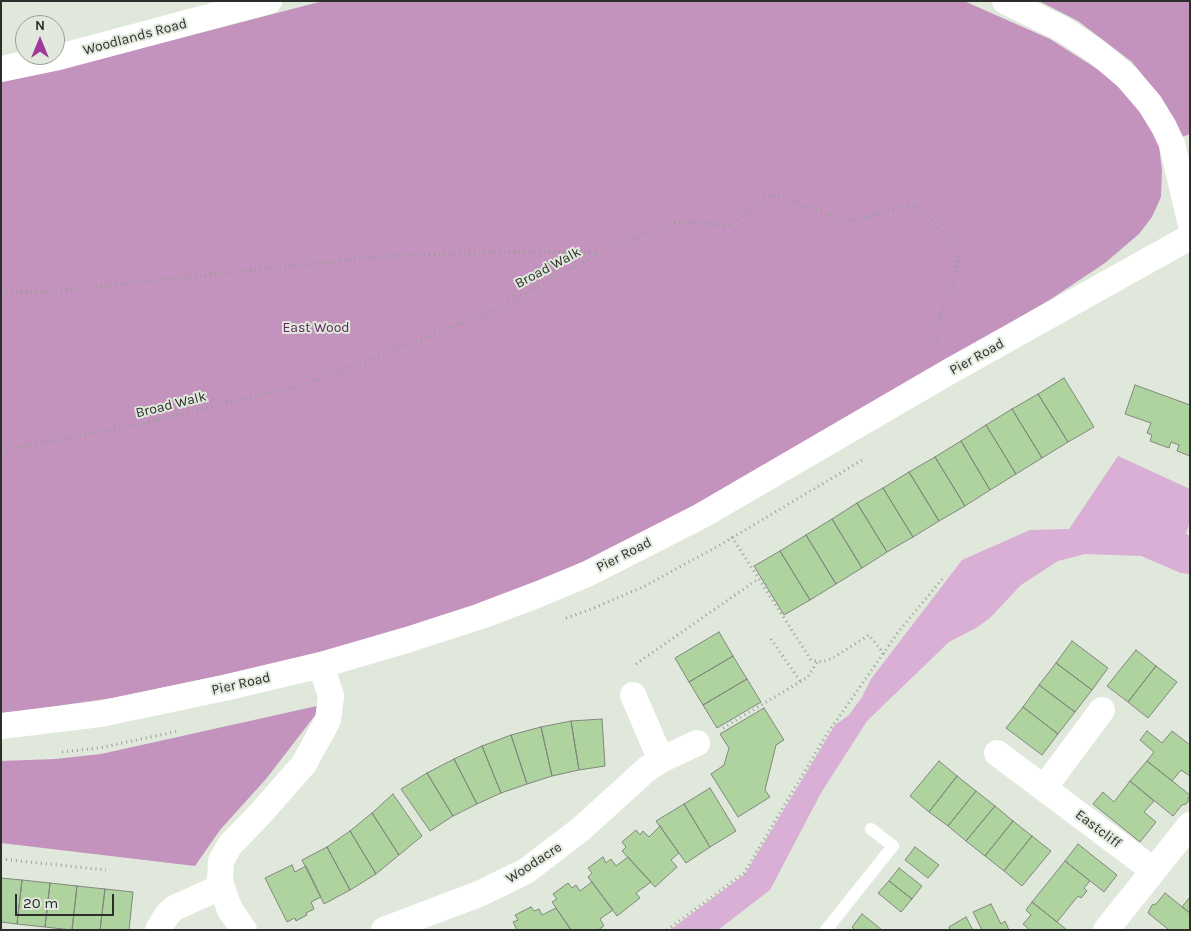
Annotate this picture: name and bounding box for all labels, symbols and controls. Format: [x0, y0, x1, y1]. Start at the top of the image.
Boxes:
north arrow [15, 15, 65, 65]
street label: Woodlands Road [81, 15, 189, 59]
text: N [35, 17, 45, 34]
street label: Broad Walk [512, 244, 584, 292]
park label: East Wood [282, 320, 350, 336]
street label: Pier Road [947, 335, 1007, 379]
street label: Broad Walk [134, 388, 208, 422]
street label: Pier Road [594, 534, 654, 576]
street label: Pier Road [210, 669, 272, 699]
street label: Eastcliff [1072, 806, 1124, 852]
street label: Woodacre [503, 839, 565, 887]
scale bar [18, 884, 116, 916]
text: 20 m [23, 894, 58, 912]

